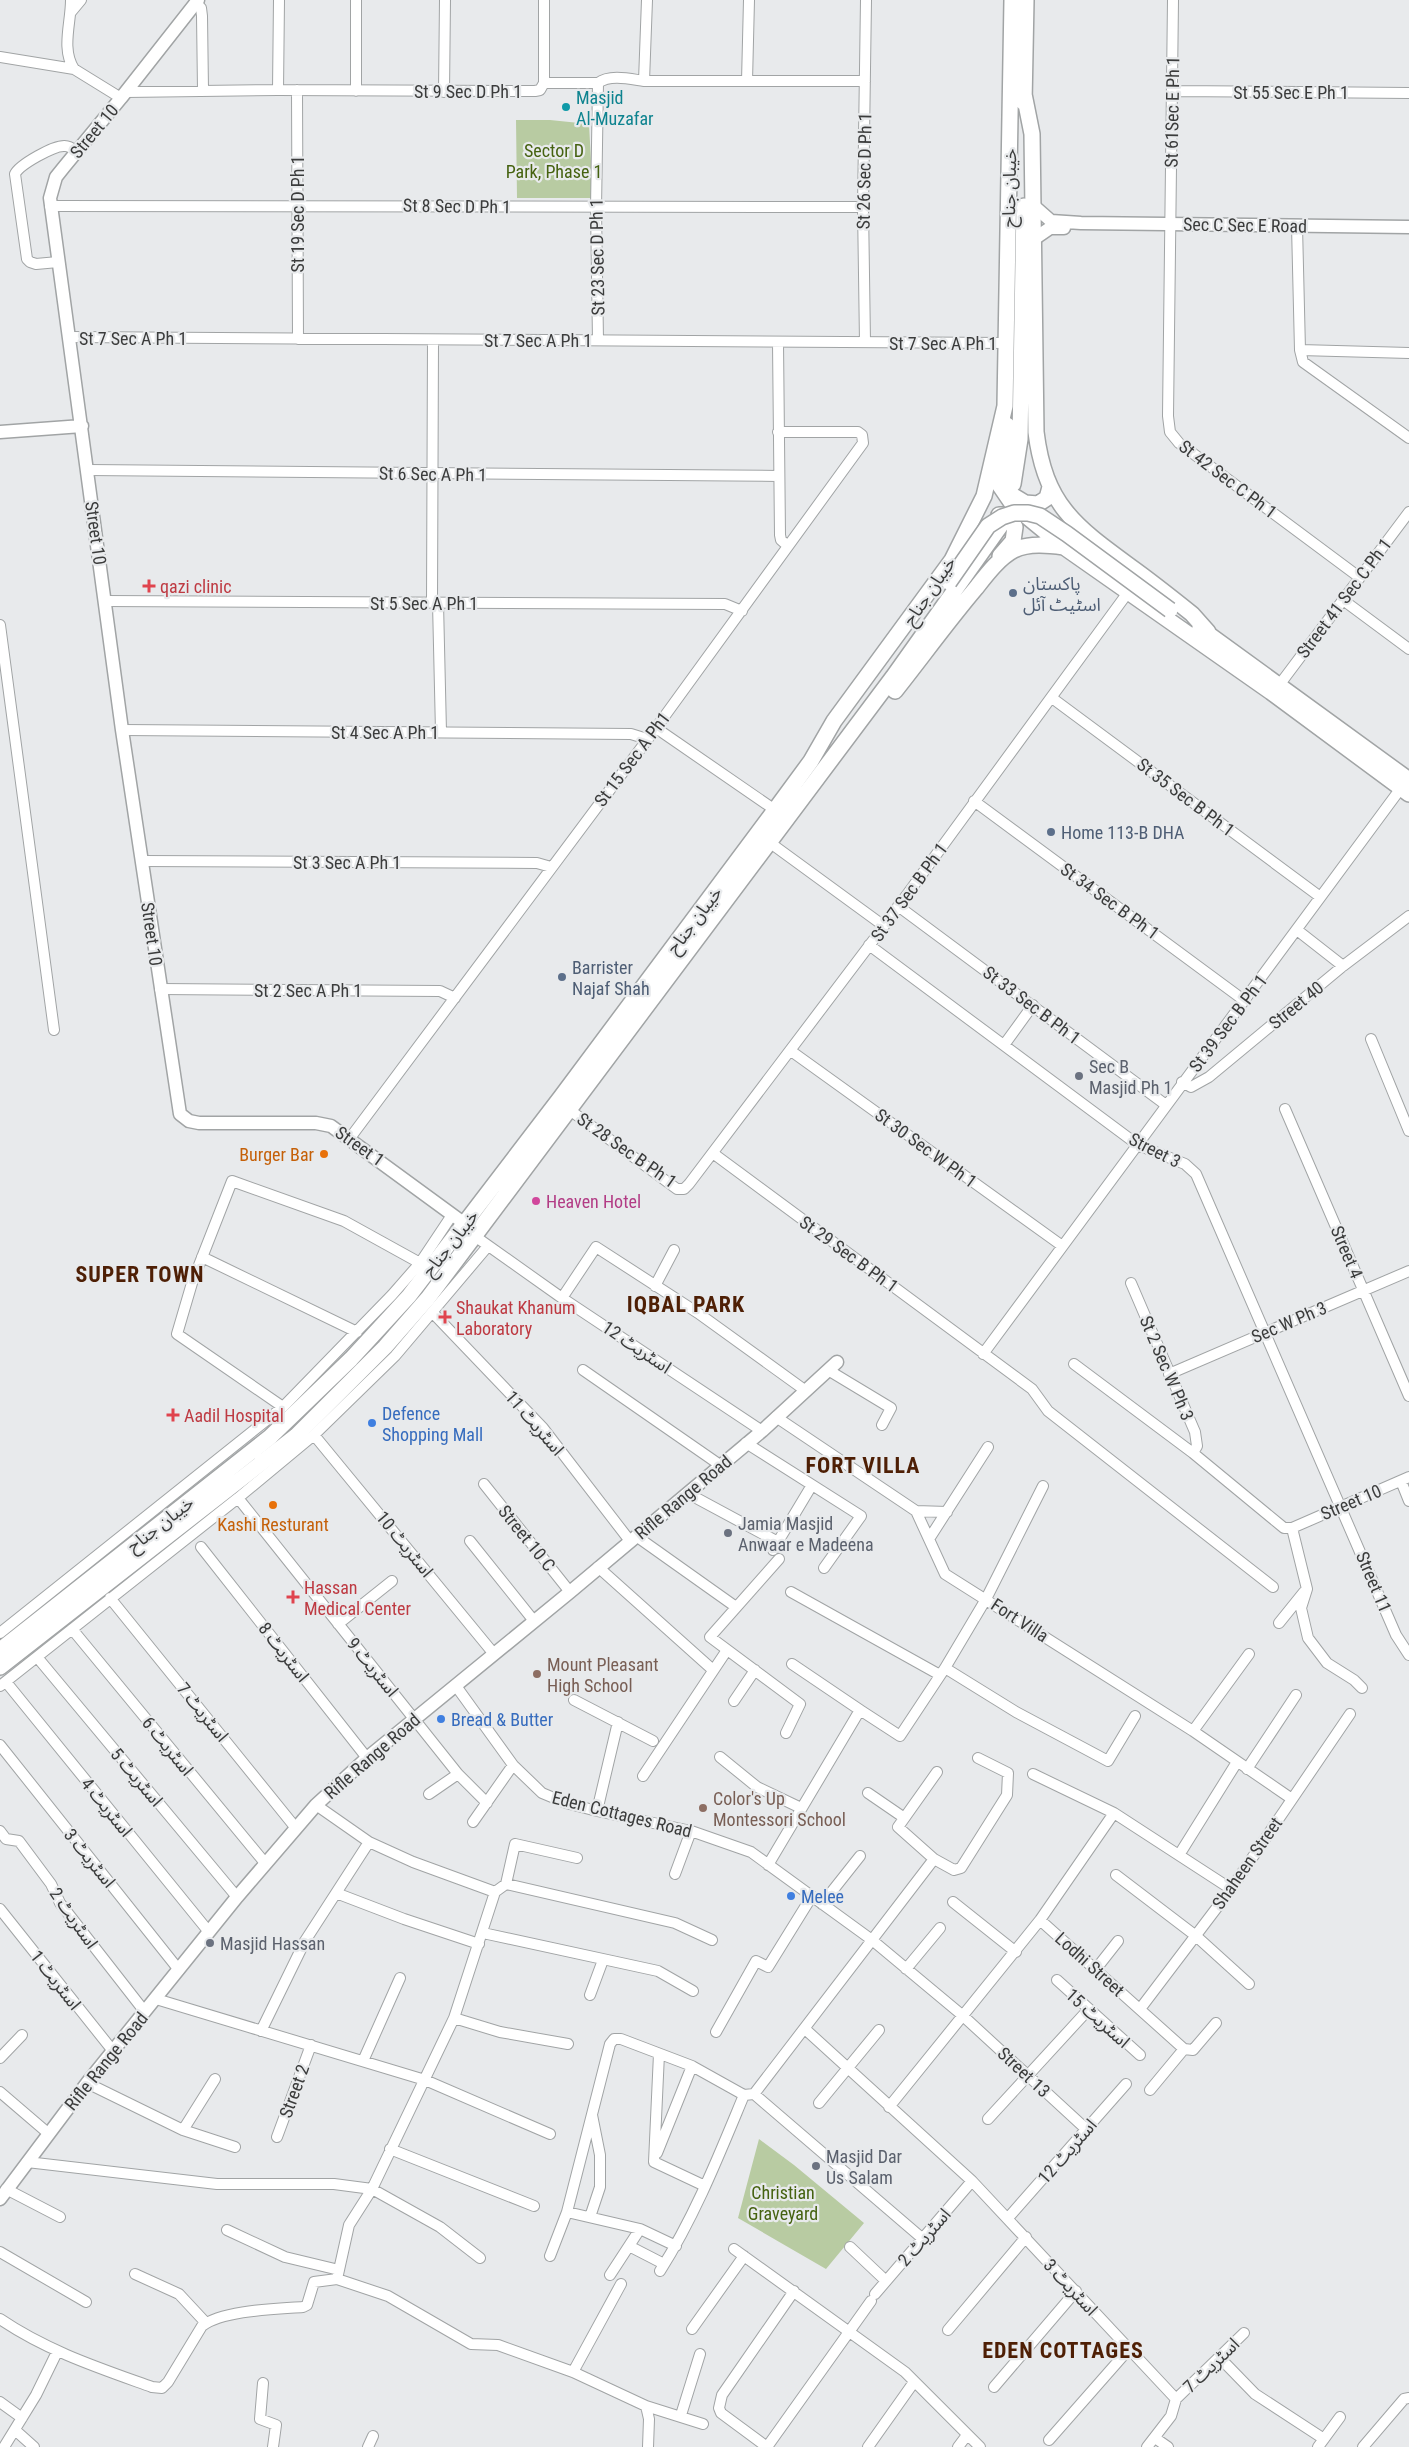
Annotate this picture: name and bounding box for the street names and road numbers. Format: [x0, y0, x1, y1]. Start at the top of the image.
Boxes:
street label: St 61Sec E Ph 1 [1161, 56, 1183, 168]
street label: St 9 Sec D Ph 1 [414, 81, 522, 102]
street label: St 55 Sec E Ph 1 [1233, 82, 1349, 103]
street label: Street 10 [65, 100, 123, 162]
street label: St 26 Sec D Ph 1 [852, 112, 876, 230]
street label: خیبان جناح [998, 148, 1023, 228]
street label: St 19 Sec D Ph 1 [287, 156, 308, 273]
street label: St 8 Sec D Ph 1 [403, 195, 511, 217]
street label: St 23 Sec D Ph 1 [585, 198, 609, 316]
street label: Sec C Sec E Road [1183, 213, 1307, 237]
street label: St 7 Sec A Ph 1 [79, 328, 187, 349]
street label: St 7 Sec A Ph 1 [484, 330, 592, 351]
street label: St 7 Sec A Ph 1 [889, 333, 997, 354]
street label: St 42 Sec C Ph 1 [1175, 435, 1281, 523]
street label: St 6 Sec A Ph 1 [379, 463, 487, 485]
street label: Street 10 [81, 500, 111, 566]
street label: Street 41 Sec C Ph 1 [1292, 534, 1396, 662]
street label: خیبان جناح [898, 552, 962, 631]
street label: St 5 Sec A Ph 1 [370, 593, 478, 614]
street label: St 15 Sec A Ph1 [590, 708, 674, 810]
street label: St 4 Sec A Ph 1 [331, 722, 439, 743]
street label: St 35 Sec B Ph 1 [1133, 754, 1239, 840]
street label: St 37 Sec B Ph 1 [866, 839, 952, 945]
street label: St 3 Sec A Ph 1 [293, 852, 401, 873]
street label: St 34 Sec B Ph 1 [1057, 858, 1163, 944]
street label: خیبان جناح [662, 882, 728, 960]
street label: Street 10 [137, 901, 167, 967]
street label: St 33 Sec B Ph 1 [979, 962, 1085, 1048]
street label: St 39 Sec B Ph 1 [1185, 970, 1271, 1076]
street label: Street 40 [1264, 977, 1328, 1033]
street label: St 2 Sec A Ph 1 [254, 980, 362, 1001]
street label: St 30 Sec W Ph 1 [871, 1104, 981, 1192]
street label: St 28 Sec B Ph 1 [573, 1108, 681, 1192]
street label: Street 1 [331, 1122, 389, 1170]
street label: Street 3 [1126, 1128, 1184, 1172]
street label: خیبان جناح [417, 1206, 485, 1282]
street label: St 29 Sec B Ph 1 [796, 1211, 902, 1297]
street label: Street 4 [1327, 1222, 1367, 1282]
street label: Sec W Ph 3 [1248, 1297, 1330, 1347]
street label: St 2 Sec W Ph 3 [1136, 1313, 1198, 1423]
street label: اسٹریٹ 12 [598, 1316, 675, 1379]
street label: اسٹریٹ 11 [501, 1386, 569, 1460]
street label: Rifle Range Road [630, 1450, 736, 1544]
street label: Street 10 [1317, 1480, 1385, 1524]
street label: خیبان جناح [123, 1491, 199, 1559]
street label: Street 10 C [494, 1501, 560, 1575]
street label: اسٹریٹ 10 [371, 1507, 438, 1582]
street label: Street 11 [1352, 1548, 1396, 1616]
street label: Fort Villa [987, 1594, 1053, 1646]
street label: اسٹریٹ 8 [253, 1618, 314, 1687]
street label: اسٹریٹ 9 [342, 1633, 403, 1701]
street label: اسٹریٹ 7 [172, 1678, 233, 1746]
street label: Rifle Range Road [320, 1709, 424, 1803]
street label: اسٹریٹ 6 [137, 1712, 198, 1780]
street label: اسٹریٹ 5 [106, 1744, 167, 1811]
street label: اسٹریٹ 4 [76, 1773, 137, 1841]
street label: Eden Cottages Road [550, 1786, 694, 1842]
street label: Shaheen Street [1208, 1813, 1286, 1913]
street label: اسٹریٹ 3 [59, 1824, 120, 1892]
street label: اسٹریٹ 2 [45, 1883, 103, 1953]
street label: Lodhi Street [1051, 1928, 1129, 2000]
street label: اسٹریٹ 1 [25, 1946, 86, 2015]
street label: اسٹریٹ 15 [1061, 1984, 1134, 2053]
street label: Rifle Range Road [60, 2008, 152, 2114]
street label: Street 13 [993, 2042, 1055, 2102]
street label: Street 2 [275, 2061, 313, 2121]
street label: اسٹریٹ 12 [1033, 2114, 1101, 2188]
street label: اسٹریٹ 2 [893, 2204, 956, 2271]
street label: اسٹریٹ 3 [1039, 2254, 1102, 2320]
street label: اسٹریٹ 7 [1179, 2333, 1244, 2398]

